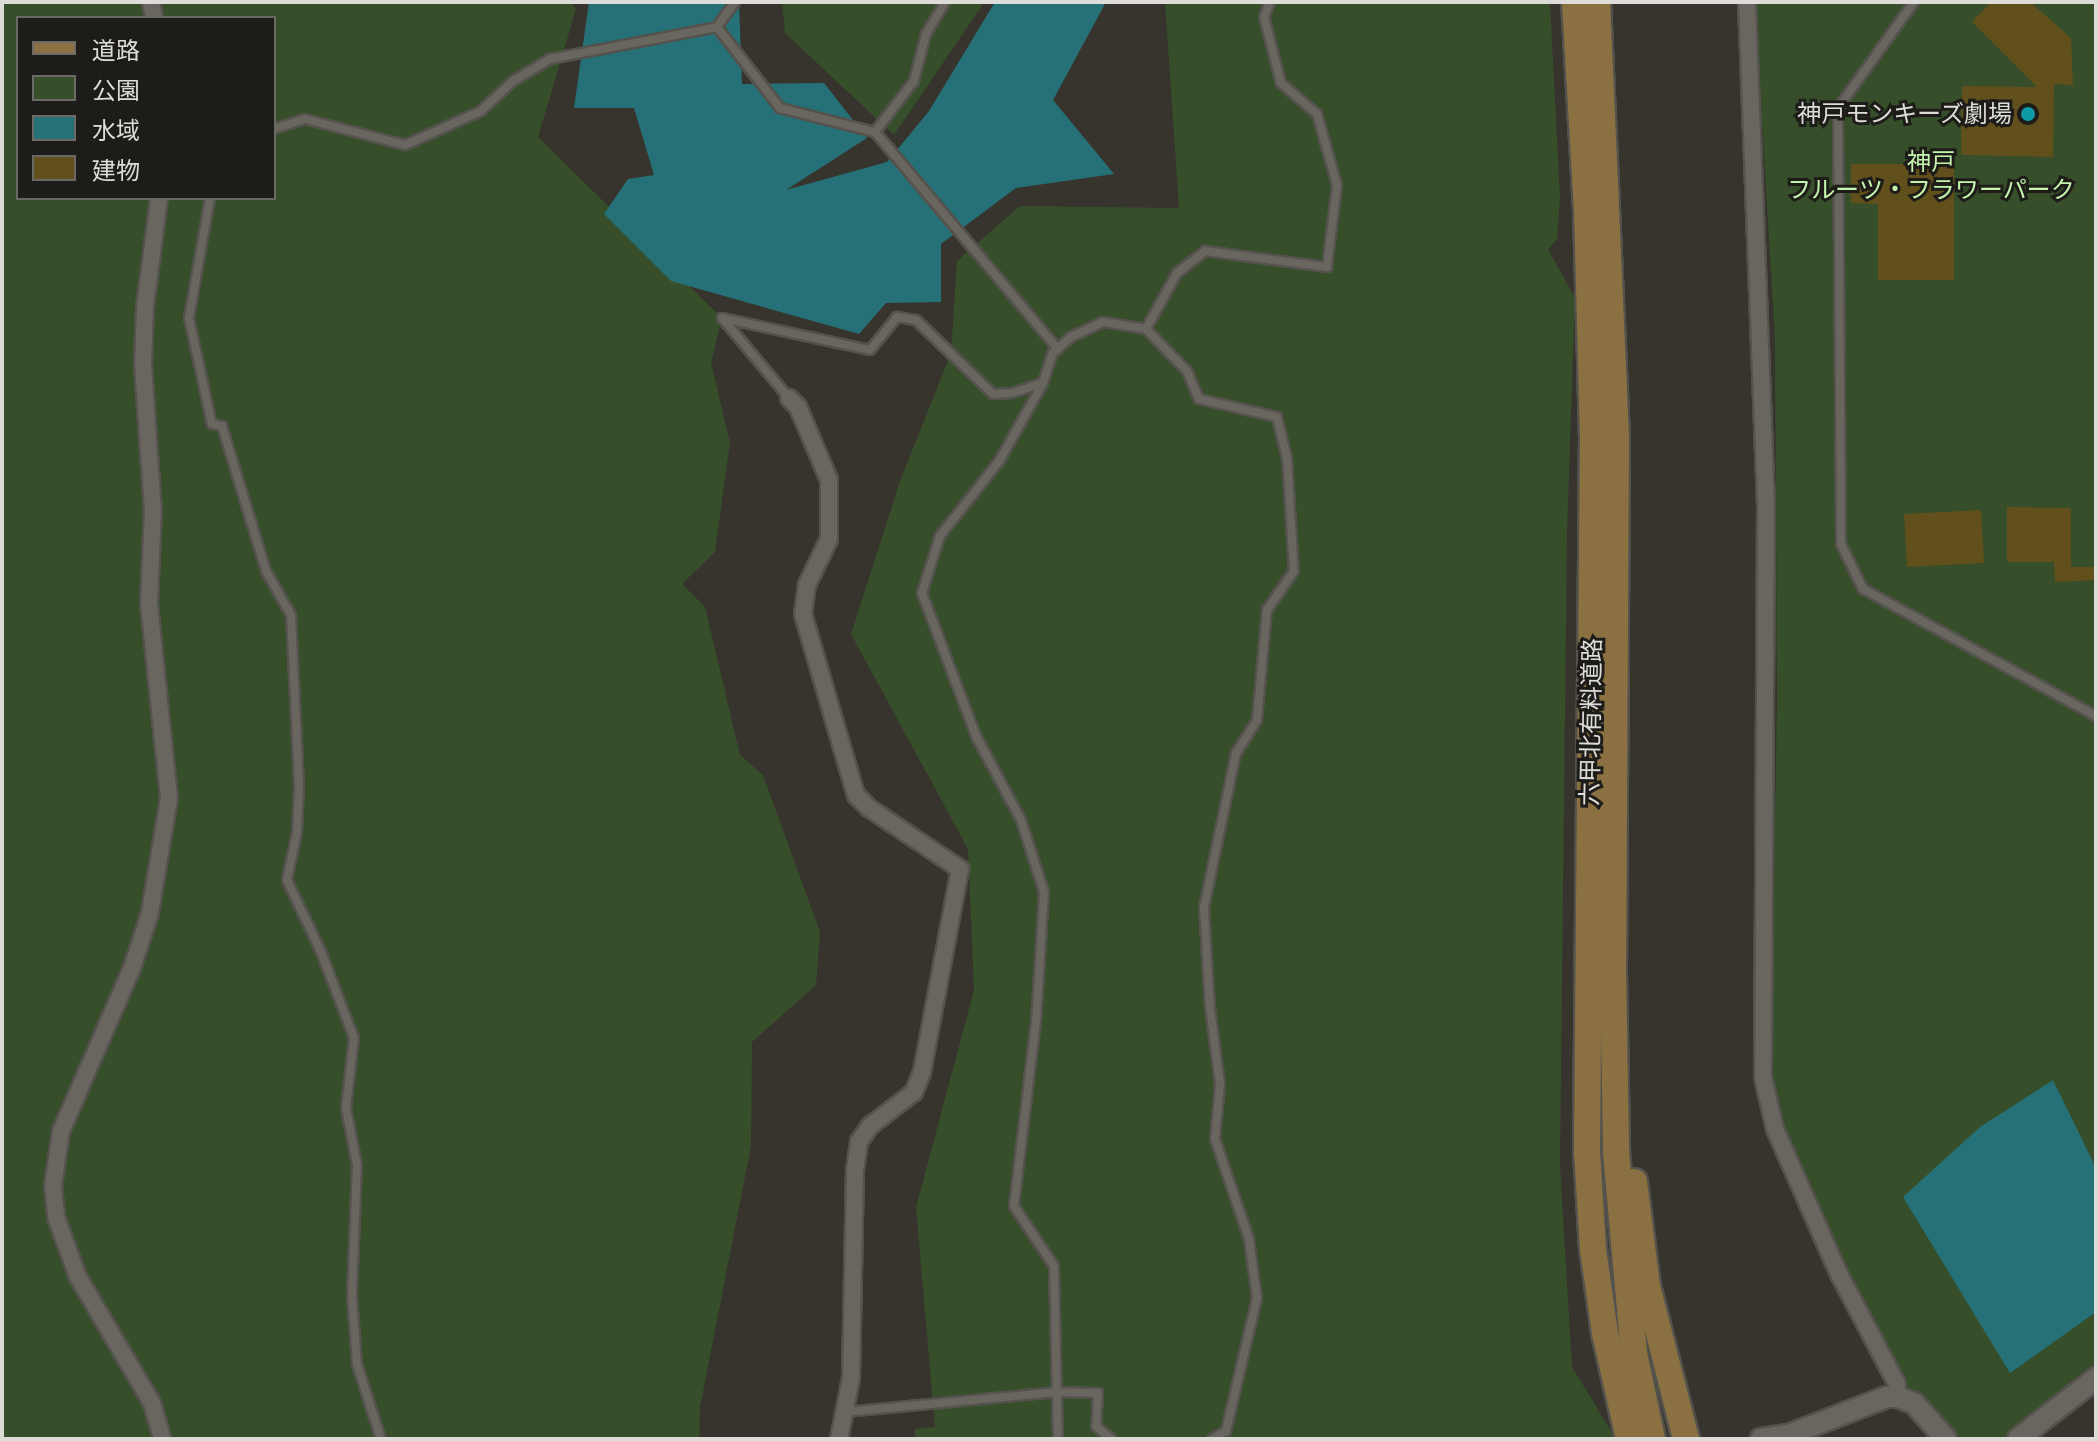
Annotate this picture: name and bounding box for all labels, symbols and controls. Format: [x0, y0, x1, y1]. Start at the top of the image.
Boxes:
legend [16, 16, 276, 200]
text: 道路 [92, 37, 140, 64]
text: 公園 [92, 77, 140, 104]
place label: 神戸モンキーズ劇場 [1796, 100, 2012, 128]
marker: 神戸モンキーズ劇場 [2019, 105, 2037, 123]
text: 水域 [92, 117, 140, 144]
park label: 神戸 フルーツ・フラワーパーク [1787, 148, 2075, 204]
text: 建物 [92, 157, 140, 184]
street label: 六甲北有料道路 [1575, 638, 1607, 806]

